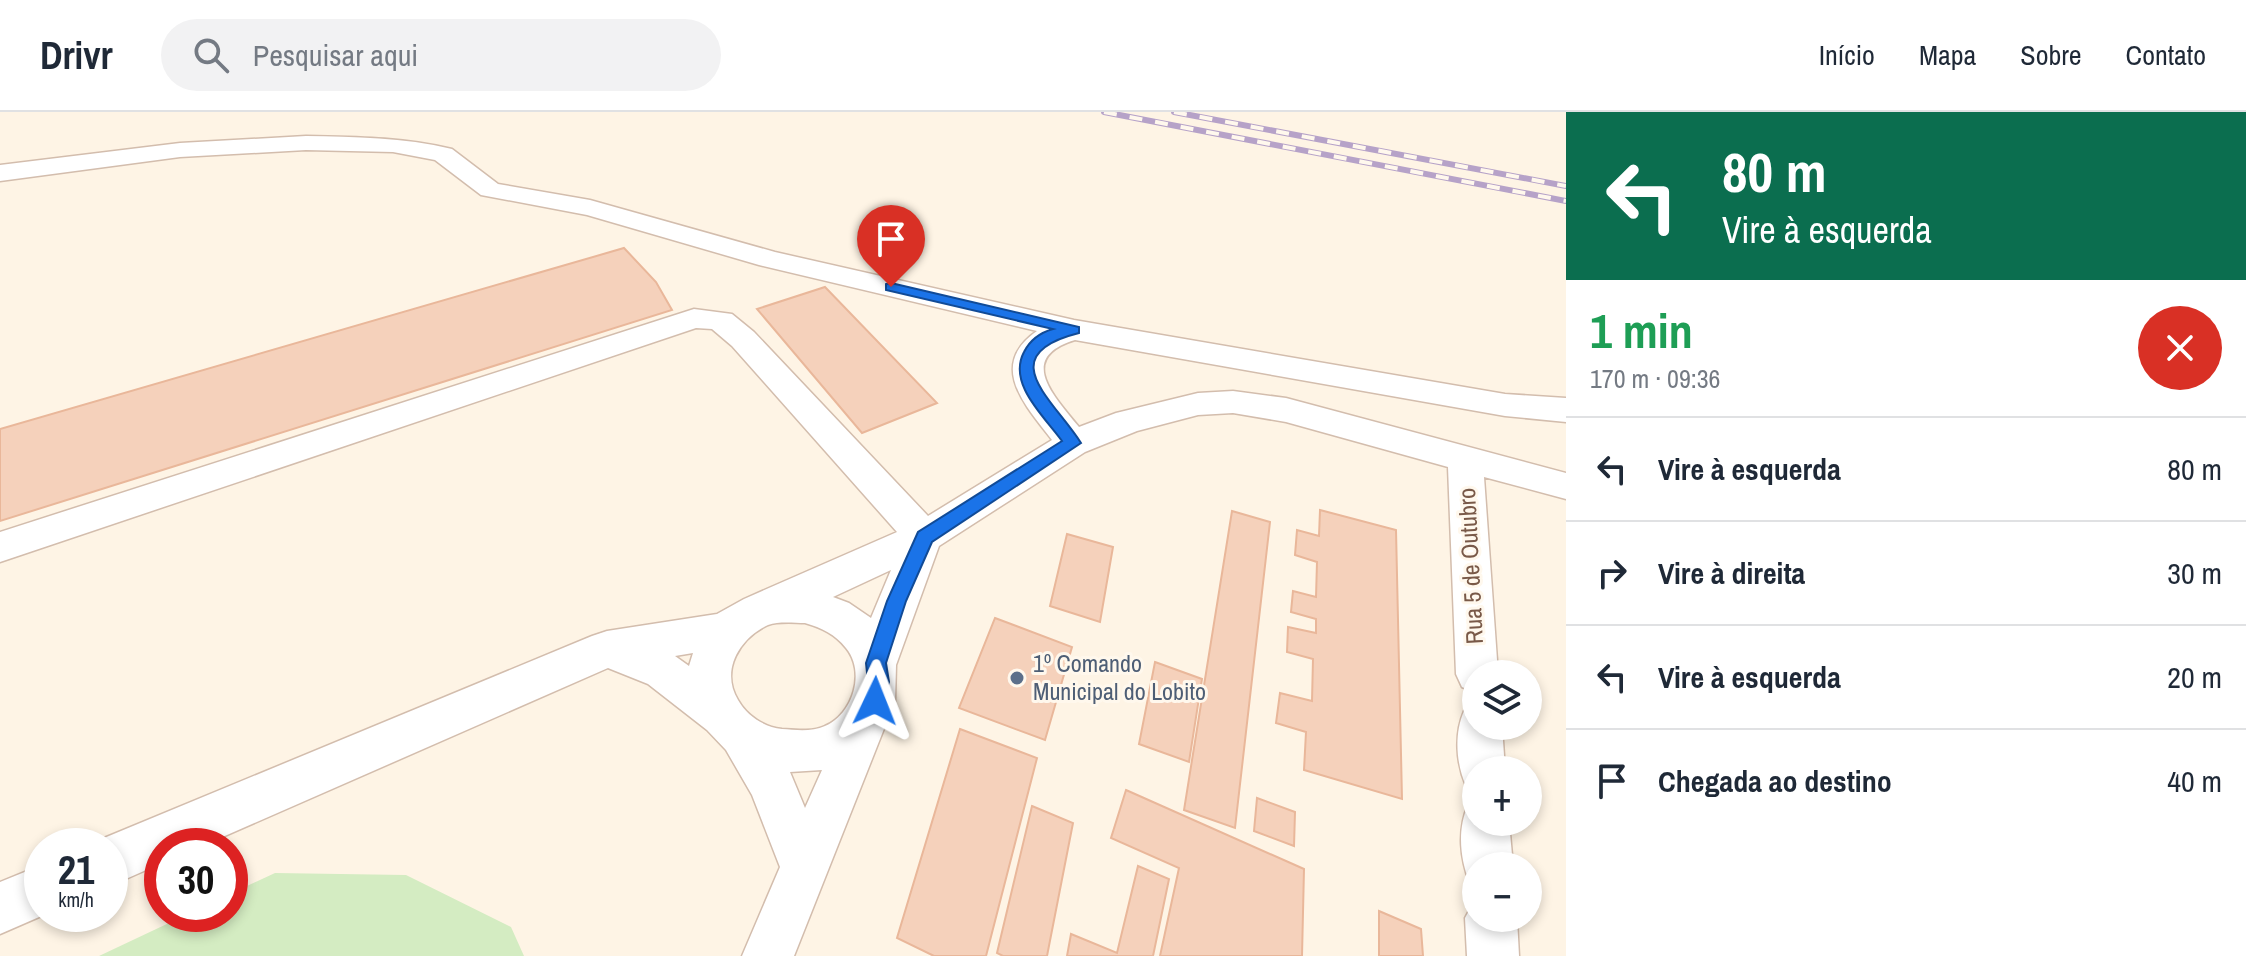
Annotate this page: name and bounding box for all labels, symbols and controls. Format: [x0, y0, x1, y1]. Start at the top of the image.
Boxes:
search box [161, 19, 721, 91]
text: Drivr [40, 30, 113, 81]
icon: search [189, 33, 233, 77]
text: Pesquisar aqui [253, 35, 418, 75]
text: Início [1819, 36, 1875, 74]
text: Mapa [1919, 36, 1976, 74]
text: Sobre [2020, 36, 2082, 74]
text: Contato [2126, 36, 2206, 74]
text: 80 m [1722, 134, 1827, 209]
icon: left [1590, 144, 1694, 248]
pin [857, 205, 925, 287]
text: Vire à esquerda [1722, 206, 1932, 254]
icon: arrive [869, 217, 913, 261]
text: 1 min [1590, 298, 1693, 363]
button: close [2138, 306, 2222, 390]
text: 170 m · 09:36 [1590, 361, 1720, 396]
icon: left [1590, 447, 1634, 491]
text: Vire à esquerda [1658, 449, 1841, 489]
text: 80 m [2167, 449, 2222, 489]
street label: Rua 5 de Outubro [1450, 487, 1490, 645]
icon: right [1590, 551, 1634, 595]
text: Vire à direita [1658, 553, 1805, 593]
text: 30 m [2167, 553, 2222, 593]
place label: 1º Comando Municipal do Lobito [1033, 647, 1206, 707]
icon: left [1590, 655, 1634, 699]
text: Vire à esquerda [1658, 657, 1841, 697]
text: 20 m [2167, 657, 2222, 697]
position arrow [833, 659, 917, 743]
map controls [1462, 660, 1542, 932]
button: layers [1462, 660, 1542, 740]
marker: 1º Comando Municipal do Lobito [1008, 669, 1026, 687]
button: + [1462, 756, 1542, 836]
icon: arrive [1590, 759, 1634, 803]
text: Chegada ao destino [1658, 761, 1892, 801]
text: 40 m [2167, 761, 2222, 801]
speed limit sign: 30 [144, 828, 248, 932]
text: 21 [58, 843, 94, 896]
button: − [1462, 852, 1542, 932]
text: km/h [58, 886, 94, 913]

